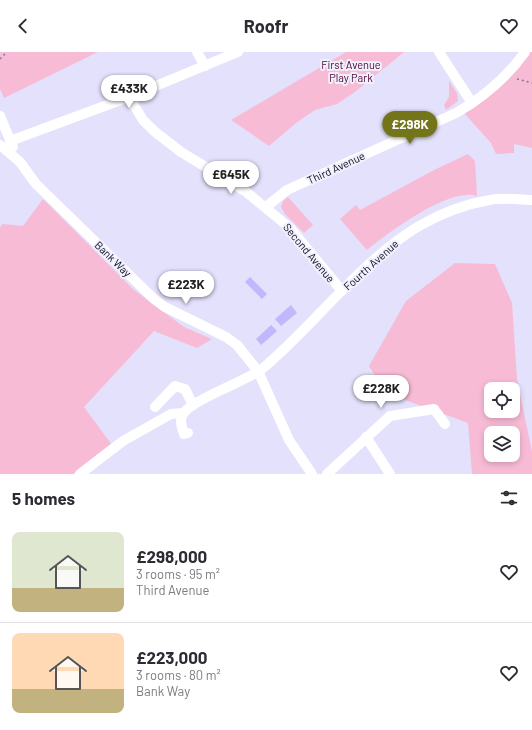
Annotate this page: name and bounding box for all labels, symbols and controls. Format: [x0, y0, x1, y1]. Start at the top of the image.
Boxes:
icon: back [12, 15, 34, 37]
text: Roofr [244, 15, 288, 37]
icon: heart [498, 15, 520, 37]
park label: First Avenue Play Park [321, 58, 381, 84]
pin: £433K [101, 75, 157, 109]
text: £433K [110, 80, 148, 96]
pin: £298K [382, 111, 438, 145]
text: £298K [391, 116, 429, 132]
street label: Third Avenue [305, 148, 367, 187]
pin: £645K [203, 161, 259, 195]
text: £645K [212, 166, 250, 182]
street label: Second Avenue [281, 221, 338, 285]
street label: Fourth Avenue [341, 237, 401, 293]
street label: Bank Way [92, 238, 134, 279]
pin: £223K [158, 271, 214, 305]
text: £223K [167, 276, 205, 292]
pin: £228K [353, 375, 409, 409]
text: £228K [362, 380, 400, 396]
map controls [484, 382, 520, 462]
button: locate [484, 382, 520, 418]
button: layers [484, 426, 520, 462]
icon: filters [498, 487, 520, 509]
text: 5 homes [12, 488, 75, 508]
text: £298,000 [136, 546, 207, 566]
icon: home [44, 548, 92, 596]
icon: heart [498, 561, 520, 583]
text: 3 rooms · 95 m² [136, 566, 220, 582]
text: Third Avenue [136, 582, 209, 598]
text: £223,000 [136, 647, 208, 667]
icon: home [44, 649, 92, 697]
icon: heart [498, 662, 520, 684]
text: 3 rooms · 80 m² [136, 667, 221, 683]
text: Bank Way [136, 683, 190, 699]

